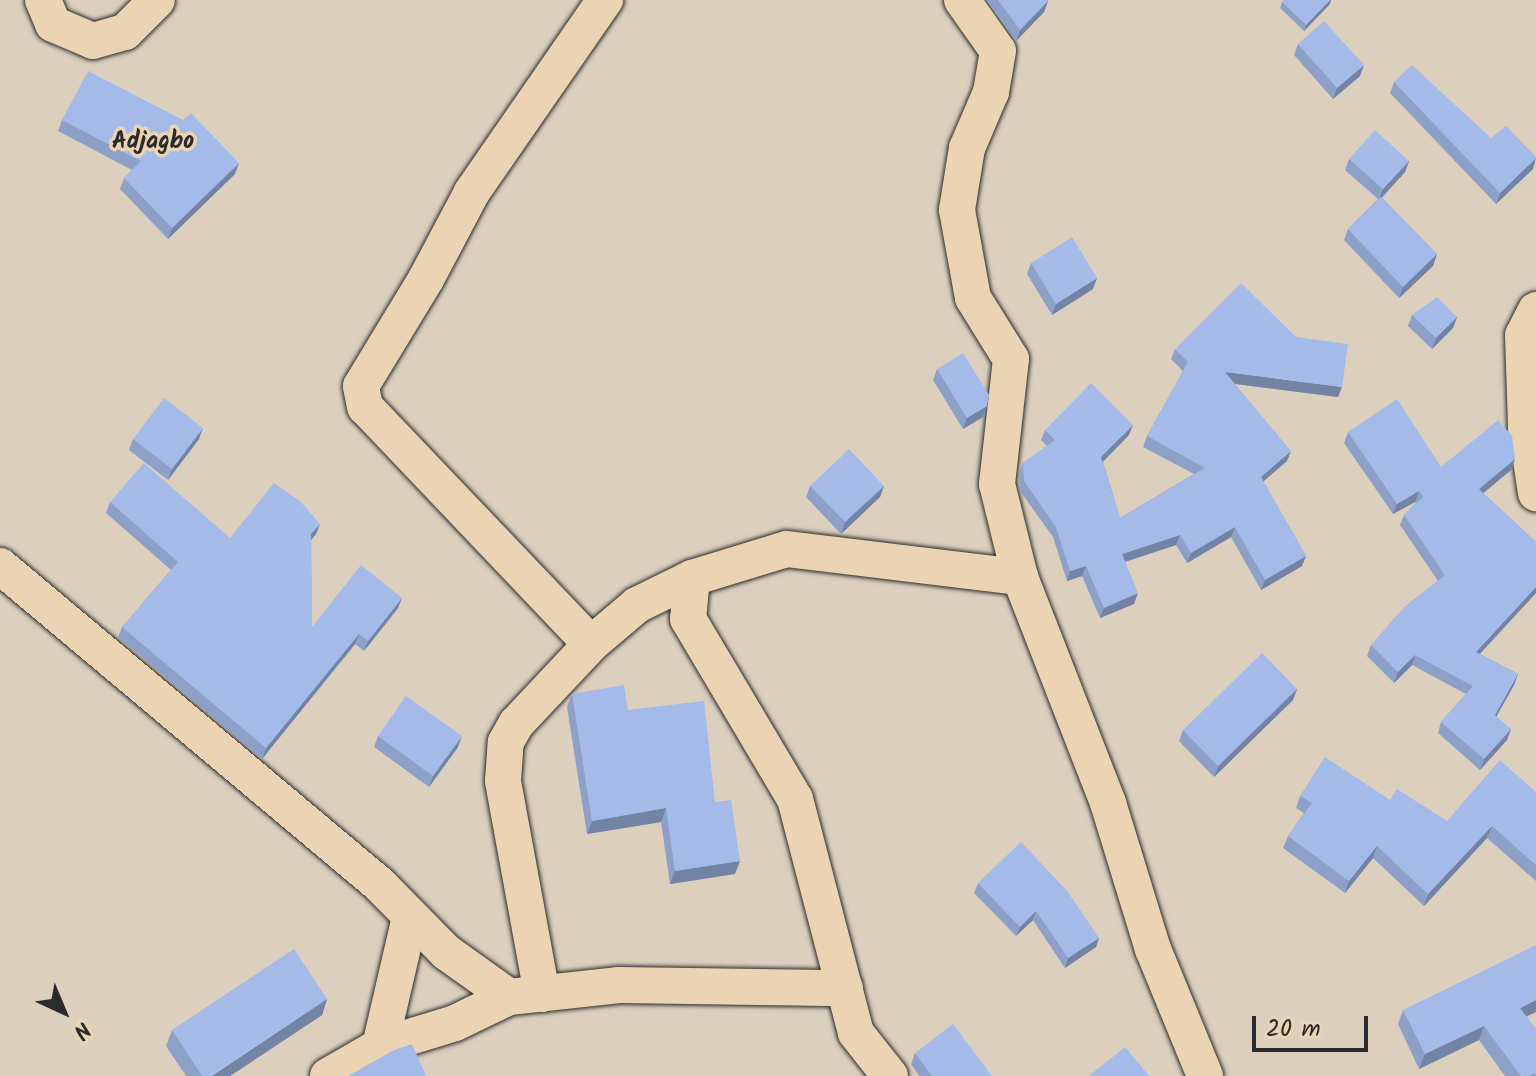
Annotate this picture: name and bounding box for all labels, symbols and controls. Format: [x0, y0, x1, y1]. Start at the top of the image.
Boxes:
district label: Adjagbo [112, 128, 194, 156]
north arrow [24, 972, 104, 1052]
scale bar [1256, 1000, 1372, 1050]
text: 20 m [1266, 1010, 1321, 1049]
text: N [64, 1012, 98, 1047]

